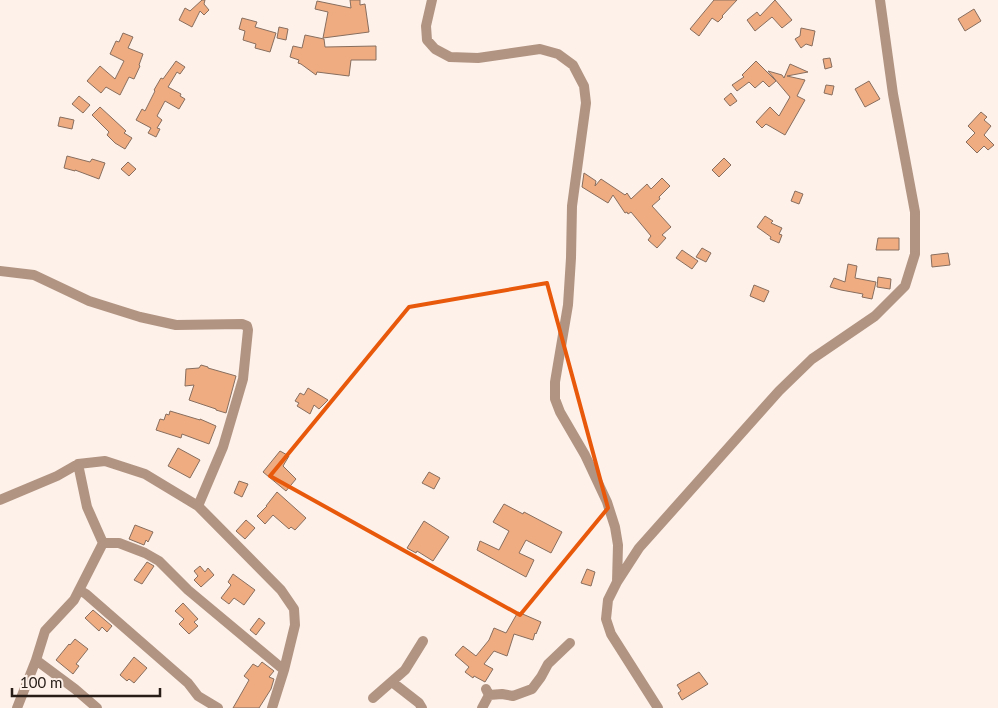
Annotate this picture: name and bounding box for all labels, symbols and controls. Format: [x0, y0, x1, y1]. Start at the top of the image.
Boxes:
scale bar [12, 666, 160, 698]
text: 100 m [20, 673, 62, 691]

